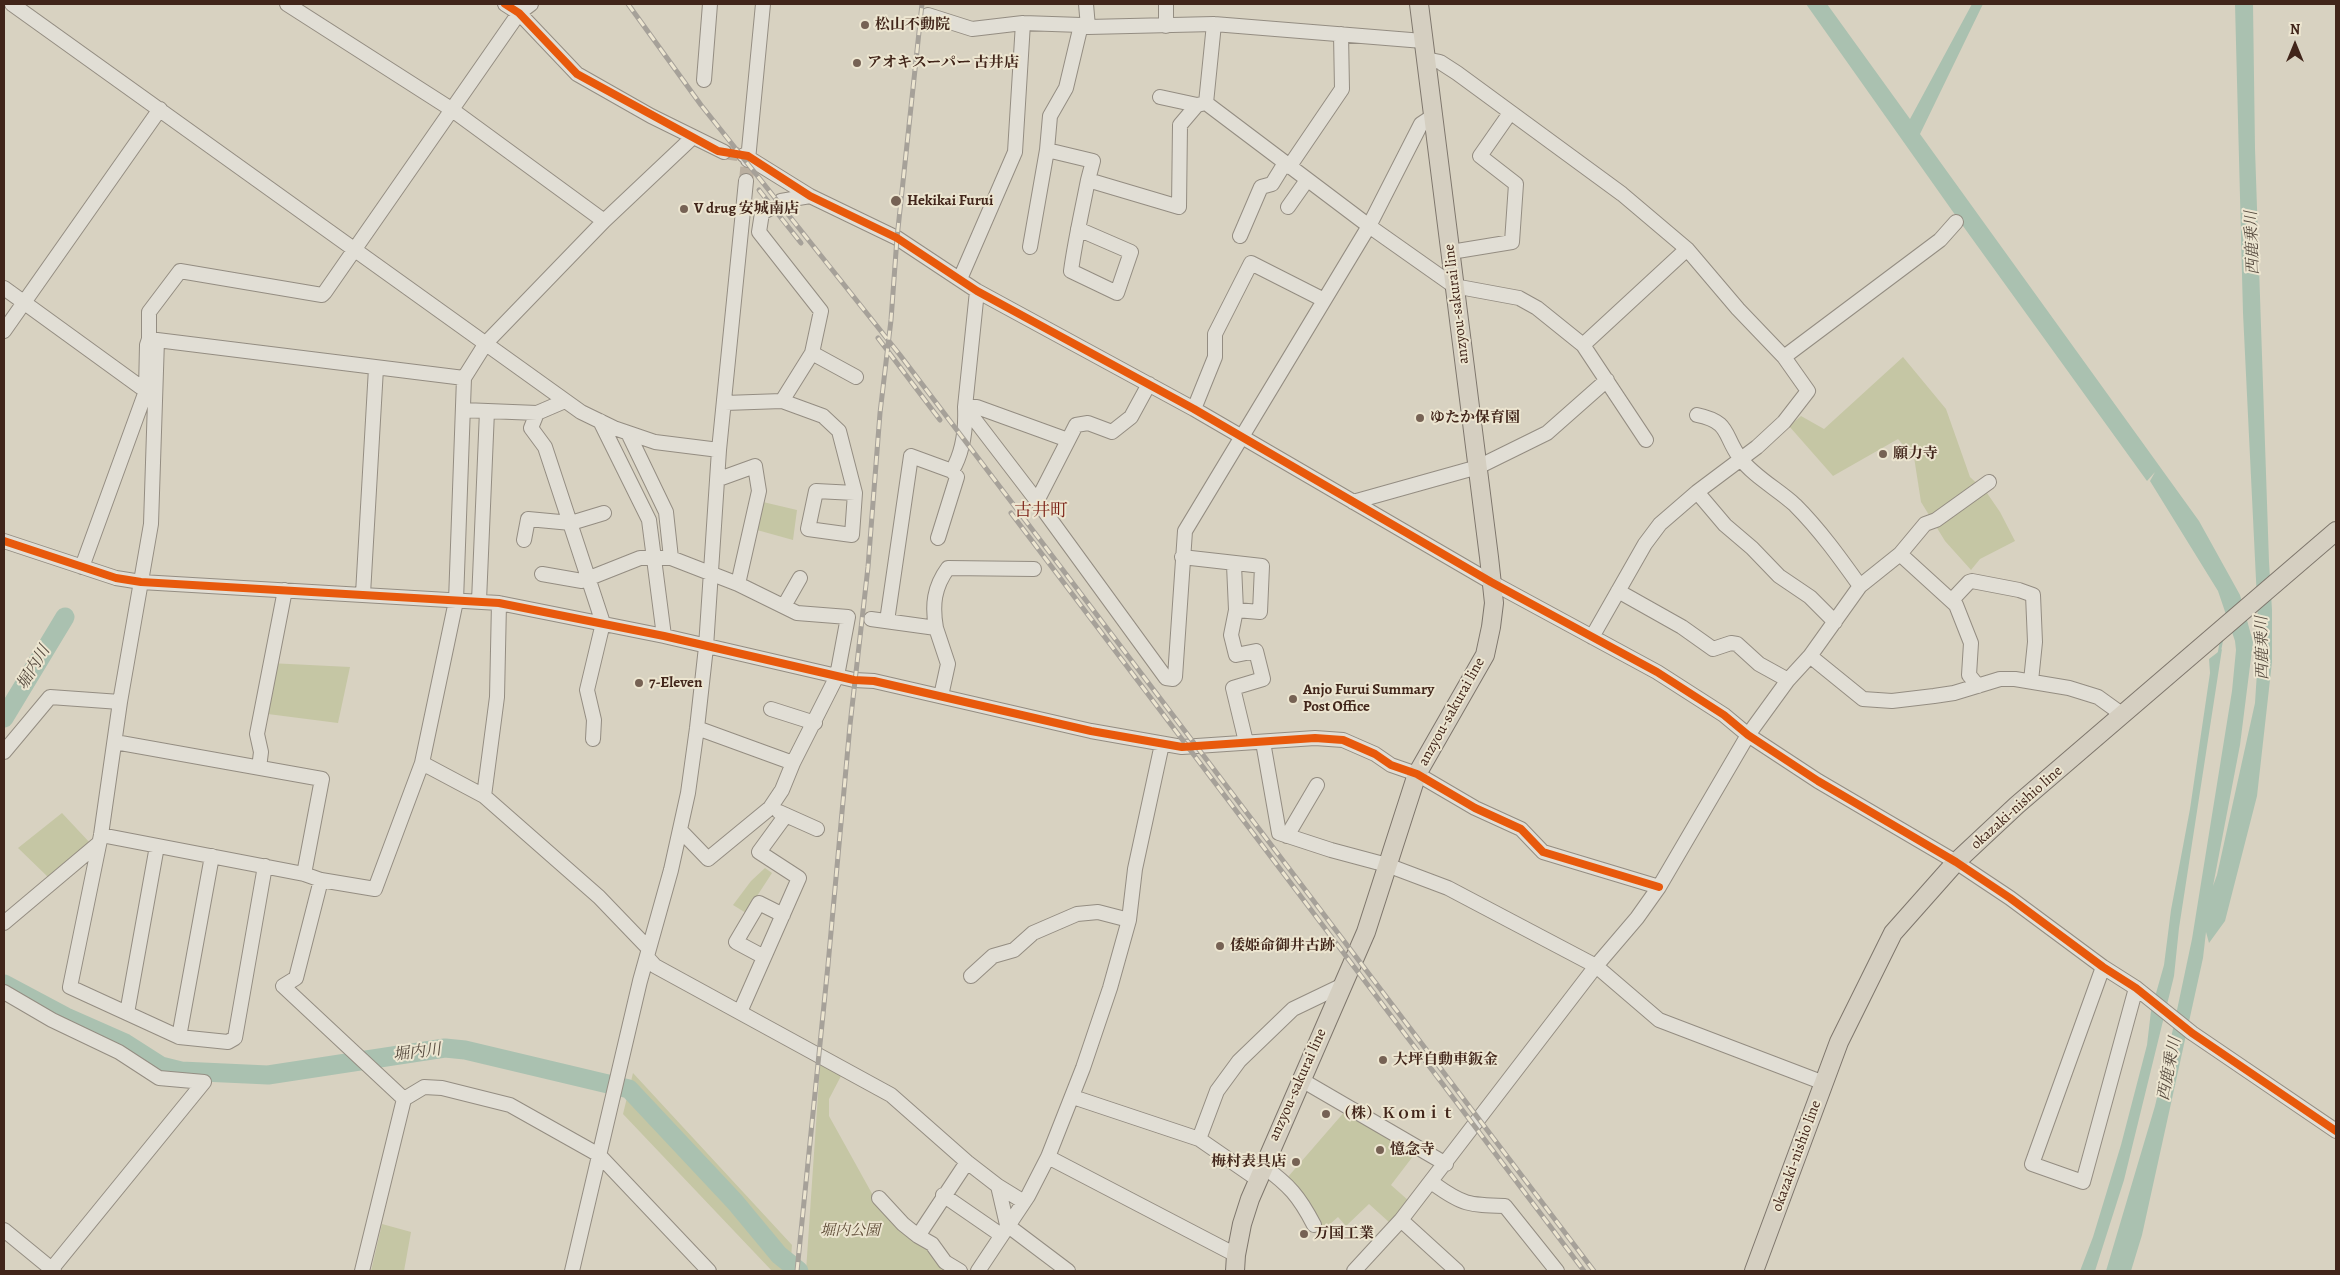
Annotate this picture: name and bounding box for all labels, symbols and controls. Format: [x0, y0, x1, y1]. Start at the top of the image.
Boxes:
place label: 松山不動院 [875, 16, 950, 34]
marker: 松山不動院 [859, 19, 871, 31]
north arrow [2270, 20, 2320, 70]
text: N [2290, 20, 2300, 39]
place label: アオキスーパー 古井店 [867, 54, 1019, 72]
marker: アオキスーパー 古井店 [851, 57, 863, 69]
place label: Hekikai Furui [907, 192, 993, 210]
marker: Hekikai Furui [889, 194, 903, 208]
place label: V drug 安城南店 [694, 200, 799, 218]
marker: V drug 安城南店 [678, 203, 690, 215]
water label: 西鹿乗川 [2242, 211, 2264, 275]
street label: anzyou-sakurai line [1441, 243, 1473, 365]
place label: ゆたか保育園 [1430, 409, 1520, 427]
marker: ゆたか保育園 [1414, 412, 1426, 424]
place label: 願力寺 [1893, 445, 1938, 463]
marker: 願力寺 [1877, 448, 1889, 460]
district label: 古井町 [1014, 501, 1068, 523]
water label: 西鹿乗川 [2253, 616, 2273, 680]
water label: 堀内川 [13, 642, 55, 694]
street label: anzyou-sakurai line [1415, 655, 1489, 769]
place label: 7-Eleven [649, 674, 702, 692]
marker: 7-Eleven [633, 677, 645, 689]
place label: Anjo Furui Summary Post Office [1303, 681, 1434, 716]
marker: Anjo Furui Summary Post Office [1287, 693, 1299, 705]
street label: okazaki-nishio line [1968, 762, 2066, 854]
place label: 倭姫命御井古跡 [1230, 937, 1335, 955]
marker: 倭姫命御井古跡 [1214, 940, 1226, 952]
street label: anzyou-sakurai line [1265, 1026, 1331, 1144]
water label: 西鹿乗川 [2154, 1036, 2186, 1102]
water label: 堀内川 [392, 1041, 442, 1065]
place label: 大坪自動車鈑金 [1393, 1051, 1498, 1069]
marker: 大坪自動車鈑金 [1377, 1054, 1389, 1066]
street label: okazaki-nishio line [1769, 1098, 1825, 1214]
place label: （株）Ｋｏｍｉｔ [1336, 1105, 1456, 1123]
marker: （株）Ｋｏｍｉｔ [1320, 1108, 1332, 1120]
place label: 憶念寺 [1390, 1141, 1435, 1159]
marker: 憶念寺 [1374, 1144, 1386, 1156]
place label: 梅村表具店 [1211, 1153, 1286, 1171]
marker: 梅村表具店 [1290, 1156, 1302, 1168]
park label: 堀内公園 [820, 1222, 880, 1240]
place label: 万国工業 [1314, 1225, 1374, 1243]
marker: 万国工業 [1298, 1228, 1310, 1240]

